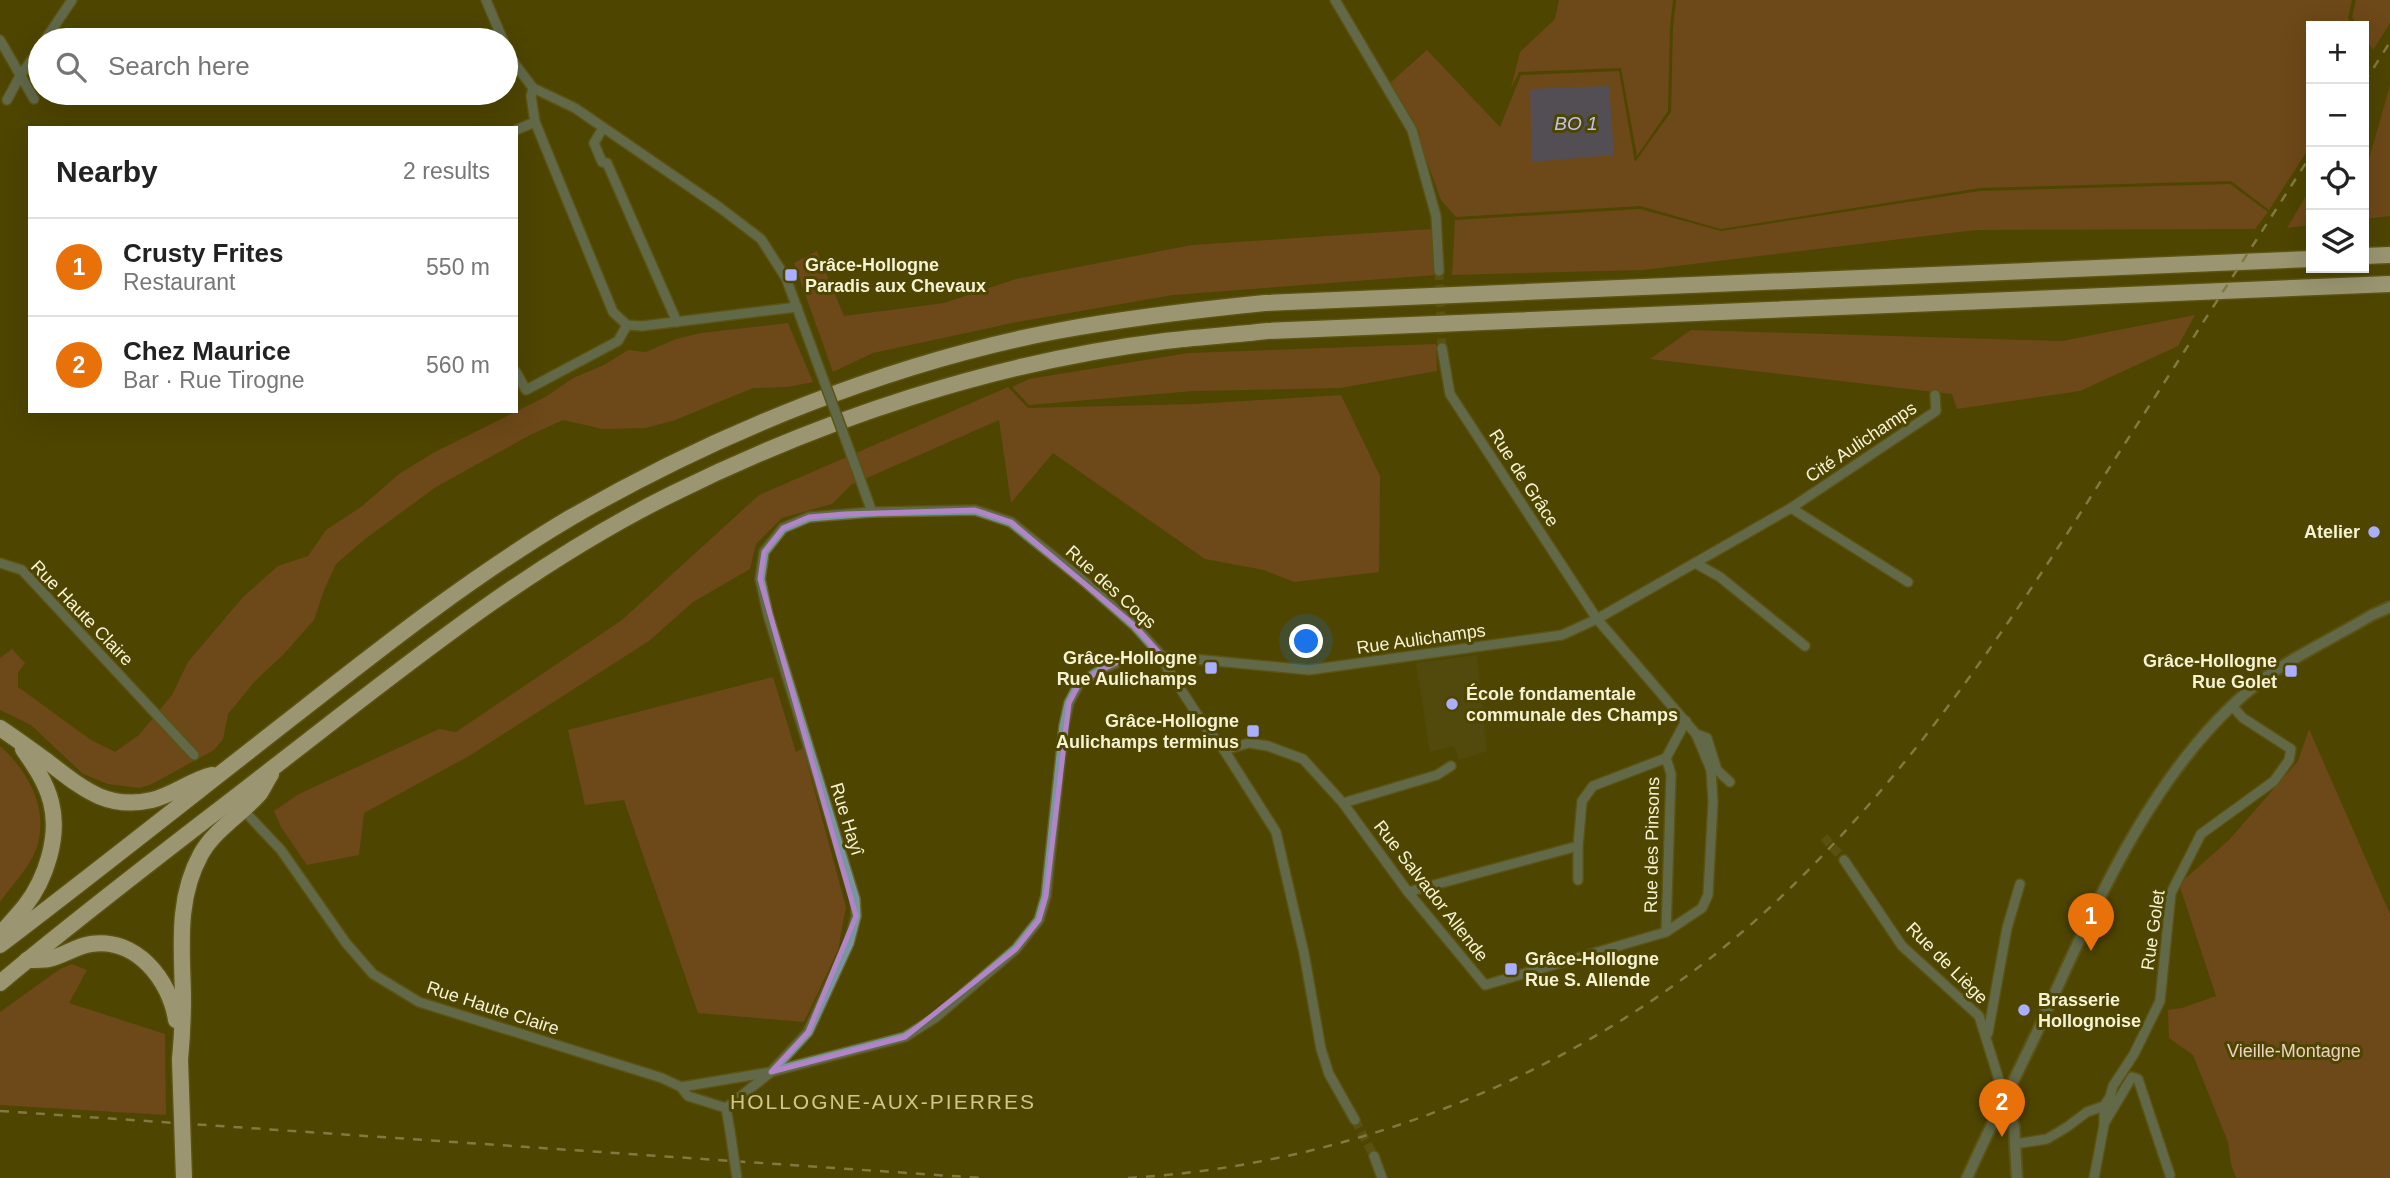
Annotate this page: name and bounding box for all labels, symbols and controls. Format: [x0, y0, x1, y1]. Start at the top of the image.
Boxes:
map controls [2306, 21, 2369, 273]
button: + [2306, 21, 2369, 84]
search box [28, 28, 518, 105]
icon: search [52, 48, 90, 86]
text: Search here [108, 51, 250, 81]
button: − [2306, 84, 2369, 147]
water label: BO 1 [1554, 113, 1598, 134]
button: locate [2306, 147, 2369, 210]
text: Nearby [56, 155, 158, 188]
text: 2 results [403, 158, 490, 184]
button: layers [2306, 210, 2369, 273]
text: Crusty Frites [123, 238, 283, 268]
text: 1 [73, 254, 85, 280]
text: 550 m [426, 254, 490, 280]
place label: Grâce-Hollogne Paradis aux Chevaux [805, 255, 986, 296]
marker: Grâce-Hollogne Paradis aux Chevaux [783, 267, 799, 283]
text: Restaurant [123, 269, 236, 295]
text: Chez Maurice [123, 336, 291, 366]
text: 2 [73, 352, 85, 378]
text: 560 m [426, 352, 490, 378]
text: Bar · Rue Tirogne [123, 367, 305, 393]
street label: Cité Aulichamps [1802, 398, 1920, 486]
street label: Rue de Grâce [1485, 426, 1563, 530]
place label: Atelier [2304, 522, 2360, 542]
marker: Atelier [2366, 524, 2382, 540]
street label: Rue des Coqs [1062, 541, 1160, 633]
street label: Rue Haute Claire [27, 556, 137, 670]
street label: Rue Aulichamps [1355, 620, 1487, 658]
your location [1289, 624, 1323, 658]
place label: Grâce-Hollogne Rue Aulichamps [1057, 648, 1197, 689]
place label: Grâce-Hollogne Rue Golet [2143, 651, 2277, 692]
marker: Grâce-Hollogne Rue Aulichamps [1203, 660, 1219, 676]
marker: Grâce-Hollogne Rue Golet [2283, 663, 2299, 679]
place label: École fondamentale communale des Champs [1466, 683, 1678, 725]
marker: École fondamentale communale des Champs [1444, 696, 1460, 712]
place label: Grâce-Hollogne Aulichamps terminus [1056, 711, 1239, 752]
marker: Grâce-Hollogne Aulichamps terminus [1245, 723, 1261, 739]
street label: Rue des Pinsons [1641, 777, 1663, 913]
street label: Rue Hayî [826, 780, 868, 859]
street label: Rue Salvador Allende [1370, 817, 1492, 965]
street label: Rue Golet [2137, 888, 2169, 972]
pin: 1 [2068, 893, 2114, 951]
street label: Rue de Liège [1902, 918, 1992, 1008]
place label: Grâce-Hollogne Rue S. Allende [1525, 949, 1659, 990]
marker: Grâce-Hollogne Rue S. Allende [1503, 961, 1519, 977]
street label: Rue Haute Claire [424, 977, 562, 1039]
place label: Brasserie Hollognoise [2038, 990, 2141, 1031]
marker: Brasserie Hollognoise [2016, 1002, 2032, 1018]
park label: Vieille-Montagne [2227, 1041, 2361, 1061]
pin: 2 [1979, 1079, 2025, 1137]
district label: HOLLOGNE-AUX-PIERRES [730, 1090, 1036, 1113]

